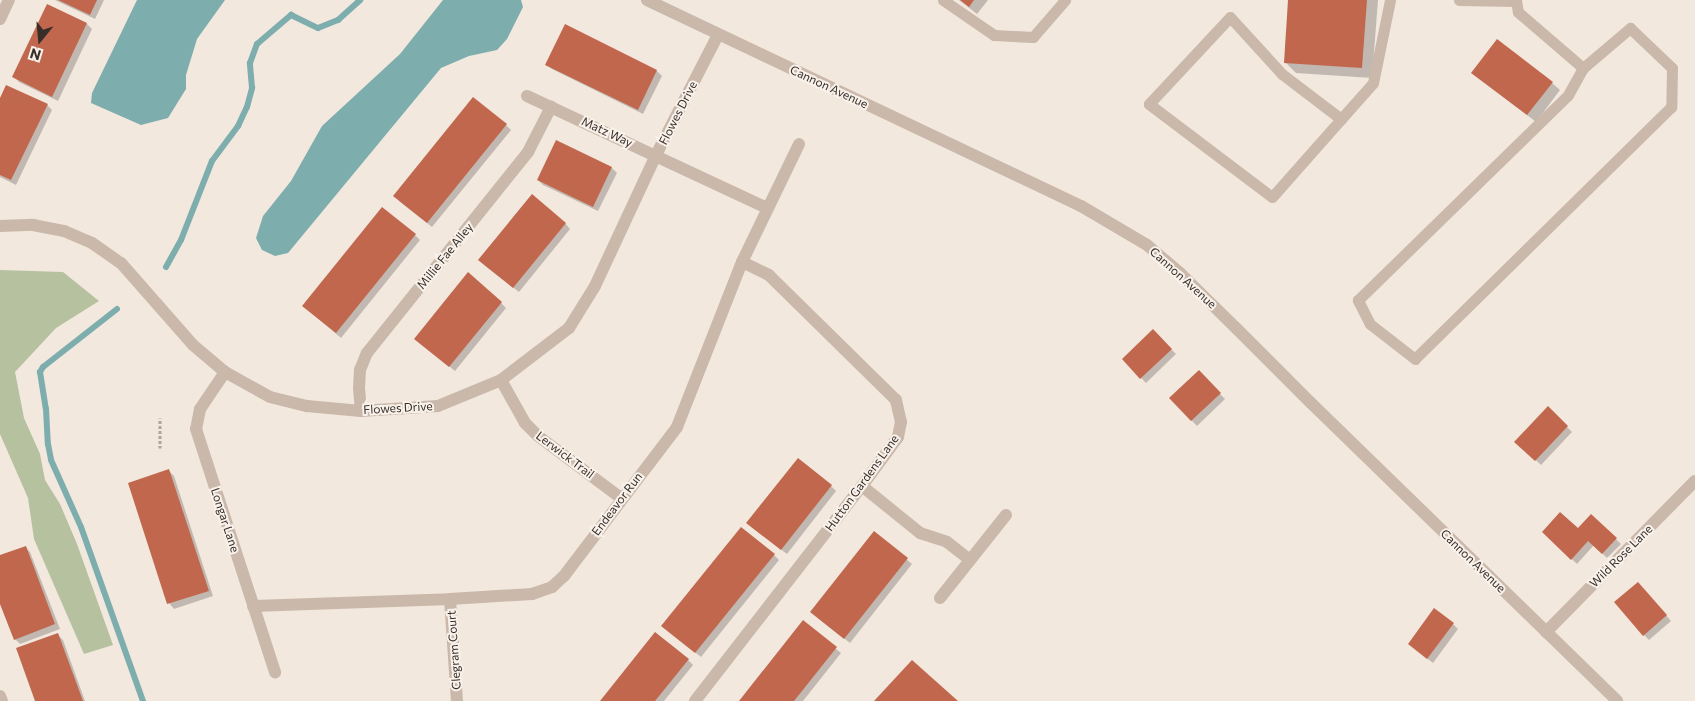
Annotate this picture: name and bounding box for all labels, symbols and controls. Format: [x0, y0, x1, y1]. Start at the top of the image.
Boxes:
north arrow [15, 15, 65, 65]
text: N [28, 45, 43, 64]
street label: Cannon Avenue [788, 63, 870, 111]
street label: Flowes Drive [656, 79, 700, 147]
street label: Matz Way [579, 114, 635, 150]
street label: Millie Fae Alley [414, 220, 476, 292]
street label: Cannon Avenue [1147, 244, 1219, 312]
street label: Flowes Drive [363, 399, 433, 417]
street label: Lerwick Trail [533, 428, 597, 482]
street label: Hutton Gardens Lane [822, 432, 902, 534]
street label: Endeavor Run [589, 470, 645, 538]
street label: Longar Lane [208, 486, 242, 554]
street label: Wild Rose Lane [1587, 522, 1655, 590]
street label: Cannon Avenue [1438, 526, 1508, 596]
street label: Clegram Court [444, 610, 464, 690]

